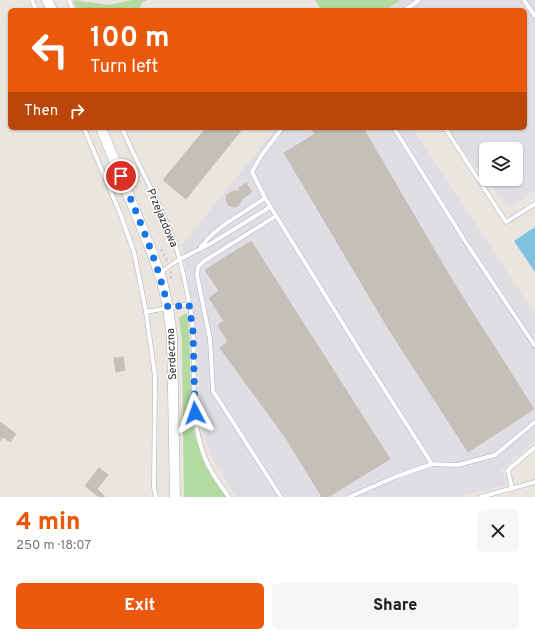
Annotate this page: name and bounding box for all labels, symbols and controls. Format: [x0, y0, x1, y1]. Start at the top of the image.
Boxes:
text: 100 m [90, 21, 170, 57]
icon: left [24, 24, 76, 76]
text: Turn left [90, 56, 158, 79]
icon: right [66, 100, 88, 122]
text: Then [24, 102, 58, 121]
map controls [479, 142, 523, 186]
button: layers [479, 142, 523, 186]
pin [104, 159, 138, 193]
icon: arrive [110, 165, 132, 187]
street label: Przejazdowa [143, 187, 181, 250]
street label: Serdeczna [164, 328, 180, 380]
position arrow [174, 392, 216, 434]
text: 4 min [16, 508, 80, 538]
button: close [477, 510, 519, 552]
text: 250 m · 18:07 [16, 538, 91, 554]
button: Exit [16, 583, 264, 629]
button: Share [272, 583, 519, 629]

